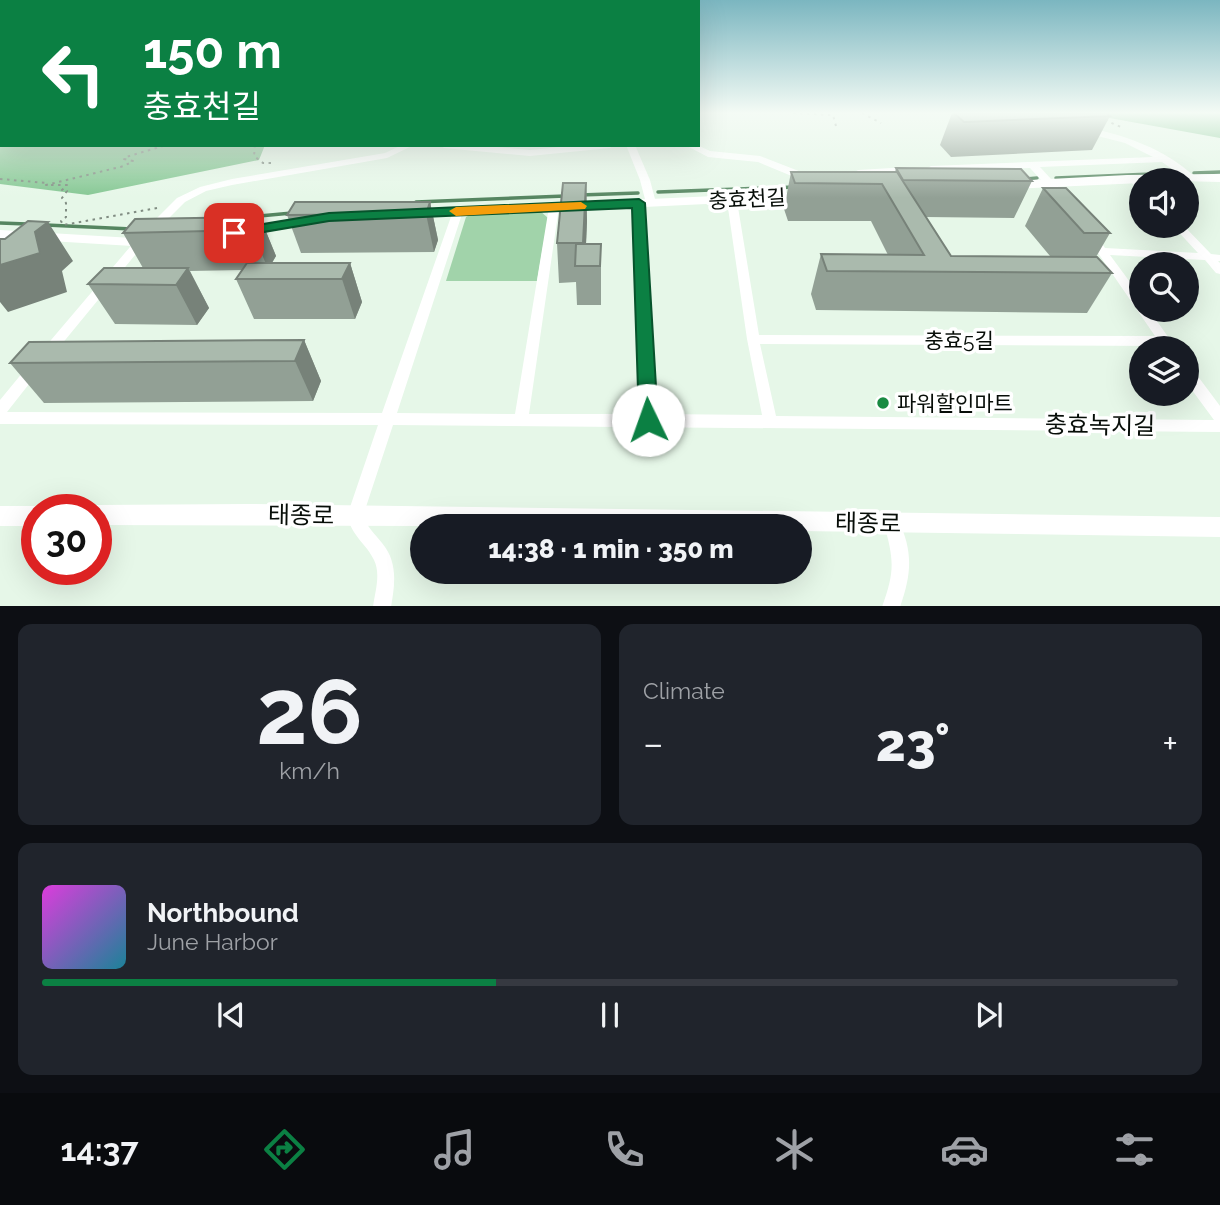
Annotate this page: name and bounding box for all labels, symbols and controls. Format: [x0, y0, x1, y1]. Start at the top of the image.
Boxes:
text: 150 m [143, 22, 282, 79]
icon: left [28, 28, 119, 119]
text: 충효천길 [143, 88, 261, 125]
map controls [1129, 168, 1199, 406]
button: sound [1129, 168, 1199, 238]
street label: 충효천길 [708, 184, 786, 214]
pin [204, 203, 264, 263]
icon: arrive [215, 214, 253, 252]
button: search [1129, 252, 1199, 322]
street label: 충효5길 [924, 328, 994, 353]
button: layers [1129, 336, 1199, 406]
position arrow [611, 383, 685, 457]
place label: 파워할인마트 [897, 391, 1013, 416]
marker: 파워할인마트 [875, 395, 891, 411]
street label: 충효녹지길 [1045, 410, 1155, 440]
speed limit sign: 30 [21, 494, 112, 585]
street label: 태종로 [268, 500, 334, 530]
street label: 태종로 [835, 508, 901, 538]
text: 14:38 · 1 min · 350 m [488, 534, 734, 564]
text: 26 [256, 658, 363, 765]
text: Climate [643, 677, 725, 704]
text: 23° [876, 712, 950, 773]
text: − [643, 721, 663, 766]
text: + [1162, 721, 1178, 766]
text: km/h [279, 757, 340, 784]
text: Northbound [147, 898, 299, 928]
text: June Harbor [147, 928, 278, 955]
icon: previous [212, 996, 250, 1034]
icon: pause [591, 996, 629, 1034]
icon: next [970, 996, 1008, 1034]
icon: directions [260, 1125, 309, 1174]
icon: music [430, 1125, 479, 1174]
icon: phone [600, 1125, 649, 1174]
icon: climate [770, 1125, 819, 1174]
icon: car [940, 1125, 989, 1174]
icon: filters [1110, 1125, 1159, 1174]
text: 14:37 [61, 1131, 138, 1168]

